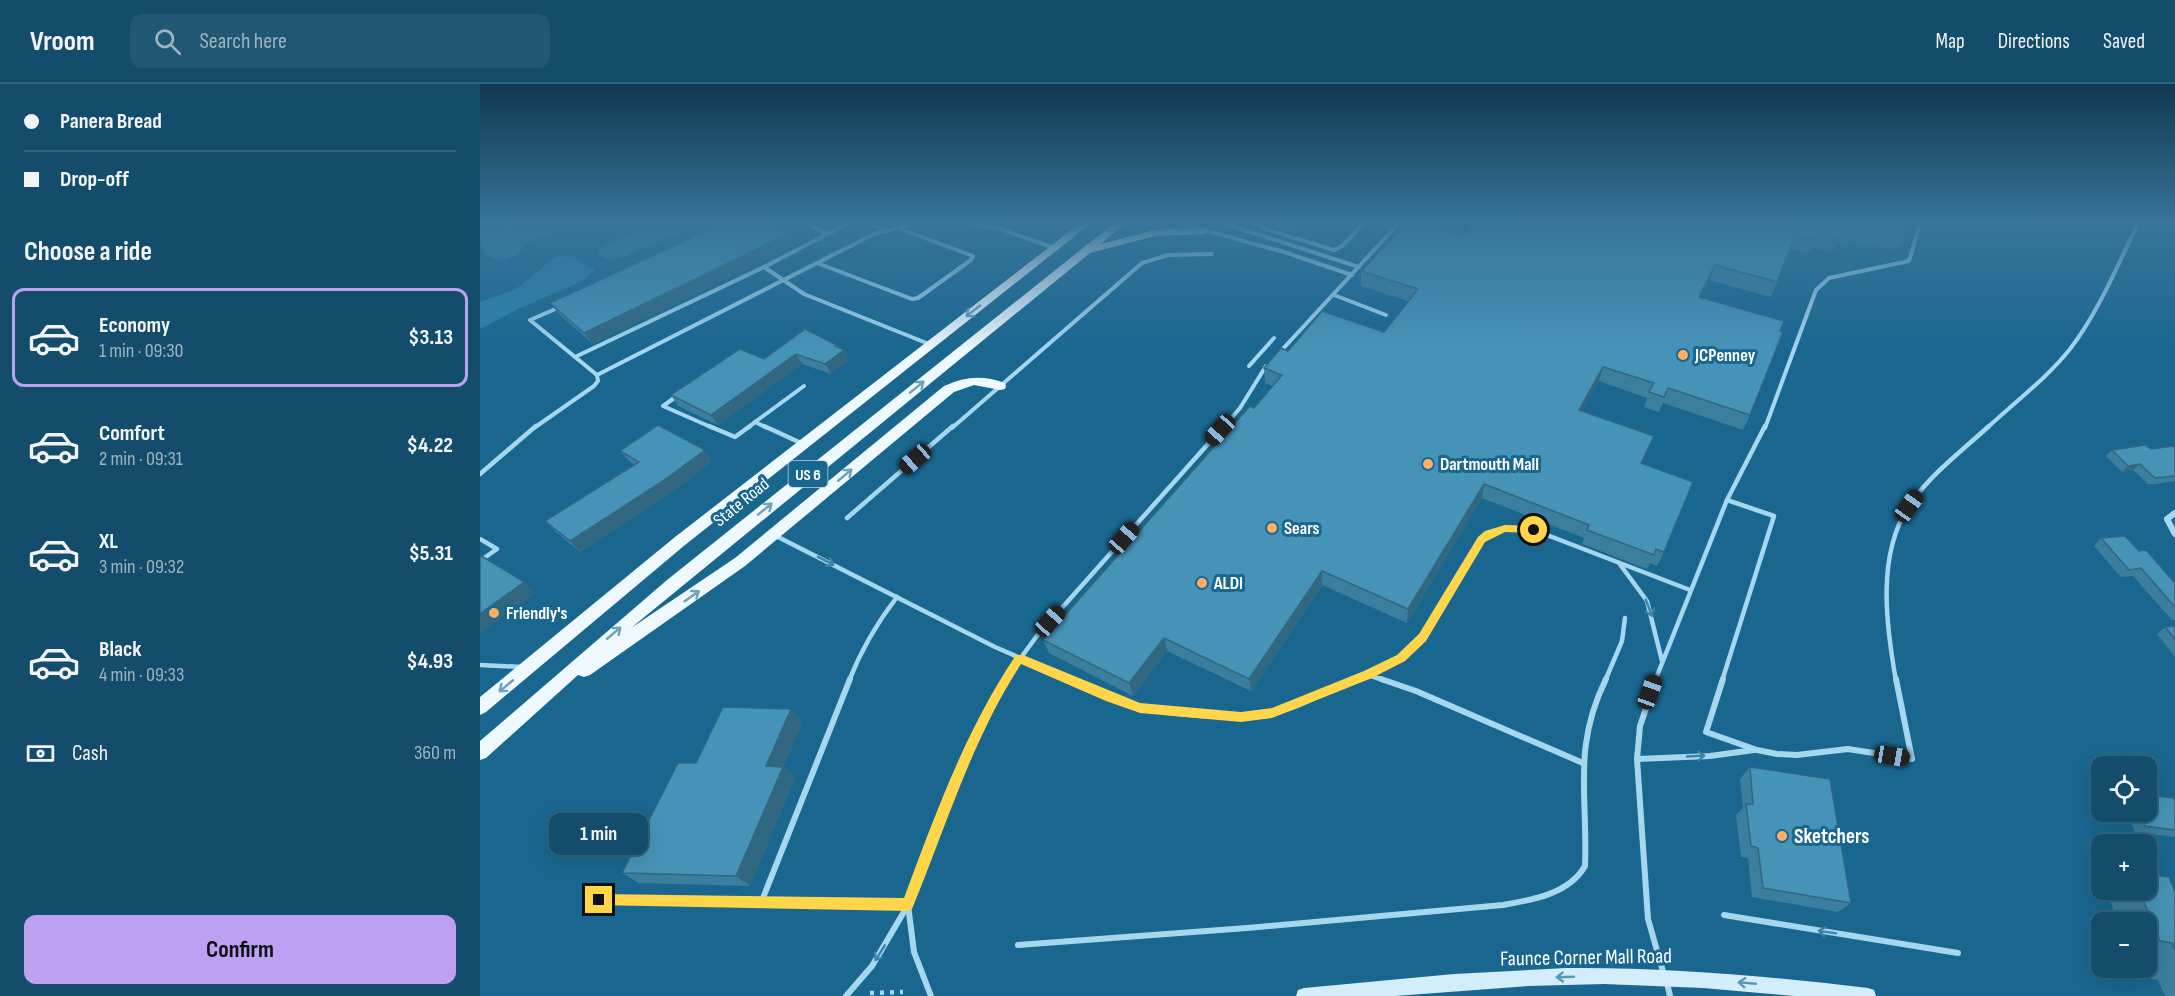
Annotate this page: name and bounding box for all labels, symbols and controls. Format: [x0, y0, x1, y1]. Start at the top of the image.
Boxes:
search box [130, 14, 550, 68]
text: Vroom [30, 25, 94, 58]
icon: search [151, 25, 184, 58]
text: Search here [199, 28, 287, 55]
text: Map [1935, 29, 1965, 54]
text: Directions [1998, 29, 2070, 54]
text: Saved [2103, 29, 2145, 54]
text: Panera Bread [60, 108, 162, 135]
text: Drop-off [60, 166, 129, 193]
text: Choose a ride [24, 236, 152, 268]
one-way arrow [965, 305, 981, 318]
icon: car [27, 311, 81, 365]
text: Economy [99, 312, 170, 339]
text: $3.13 [408, 324, 453, 351]
text: 1 min · 09:30 [99, 339, 184, 363]
place label: JCPenney [1694, 345, 1756, 366]
marker: JCPenney [1676, 348, 1690, 362]
one-way arrow [908, 381, 924, 394]
car [1201, 411, 1239, 449]
icon: car [27, 419, 81, 473]
text: Comfort [99, 420, 165, 447]
text: $4.22 [407, 432, 453, 459]
car [896, 440, 934, 478]
text: 2 min · 09:31 [99, 447, 183, 471]
place label: Dartmouth Mall [1440, 454, 1539, 475]
marker: Dartmouth Mall [1421, 457, 1435, 471]
road number: US 6 [788, 461, 828, 487]
one-way arrow [837, 469, 853, 482]
street label: State Road [709, 474, 773, 531]
car [1891, 486, 1927, 526]
one-way arrow [757, 503, 773, 516]
route start [1520, 516, 1547, 543]
place label: Sears [1284, 518, 1320, 539]
car [1105, 519, 1143, 557]
marker: Sears [1265, 521, 1279, 535]
icon: car [27, 527, 81, 581]
text: XL [99, 528, 118, 555]
text: $5.31 [409, 540, 453, 567]
text: 3 min · 09:32 [99, 555, 184, 579]
one-way arrow [816, 556, 834, 568]
place label: ALDI [1213, 573, 1243, 594]
marker: ALDI [1195, 576, 1209, 590]
one-way arrow [683, 590, 699, 602]
one-way arrow [1644, 598, 1655, 617]
car [1031, 602, 1069, 640]
place label: Friendly's [506, 603, 567, 624]
marker: Friendly's [487, 606, 501, 620]
one-way arrow [606, 627, 622, 640]
icon: car [27, 635, 81, 689]
text: Black [99, 636, 141, 663]
text: $4.93 [407, 648, 453, 675]
text: 4 min · 09:33 [99, 663, 184, 687]
car [1635, 672, 1665, 712]
one-way arrow [499, 679, 514, 693]
icon: cash [24, 737, 57, 770]
text: Cash [72, 740, 108, 767]
text: 360 m [414, 741, 456, 765]
car [1873, 744, 1911, 768]
one-way arrow [1685, 751, 1705, 762]
map controls [2091, 756, 2157, 978]
button: locate [2091, 756, 2157, 822]
callout: 1 min [550, 813, 648, 855]
text: 1 min [580, 822, 617, 846]
place label: Sketchers [1794, 824, 1869, 849]
marker: Sketchers [1775, 829, 1789, 843]
button: + [2091, 834, 2157, 900]
route end [585, 886, 612, 913]
button: − [2091, 912, 2157, 978]
button: Confirm [24, 915, 456, 984]
one-way arrow [1818, 926, 1838, 937]
one-way arrow [874, 944, 886, 961]
street label: Faunce Corner Mall Road [1500, 944, 1672, 971]
one-way arrow [1555, 971, 1575, 983]
one-way arrow [1737, 977, 1757, 988]

